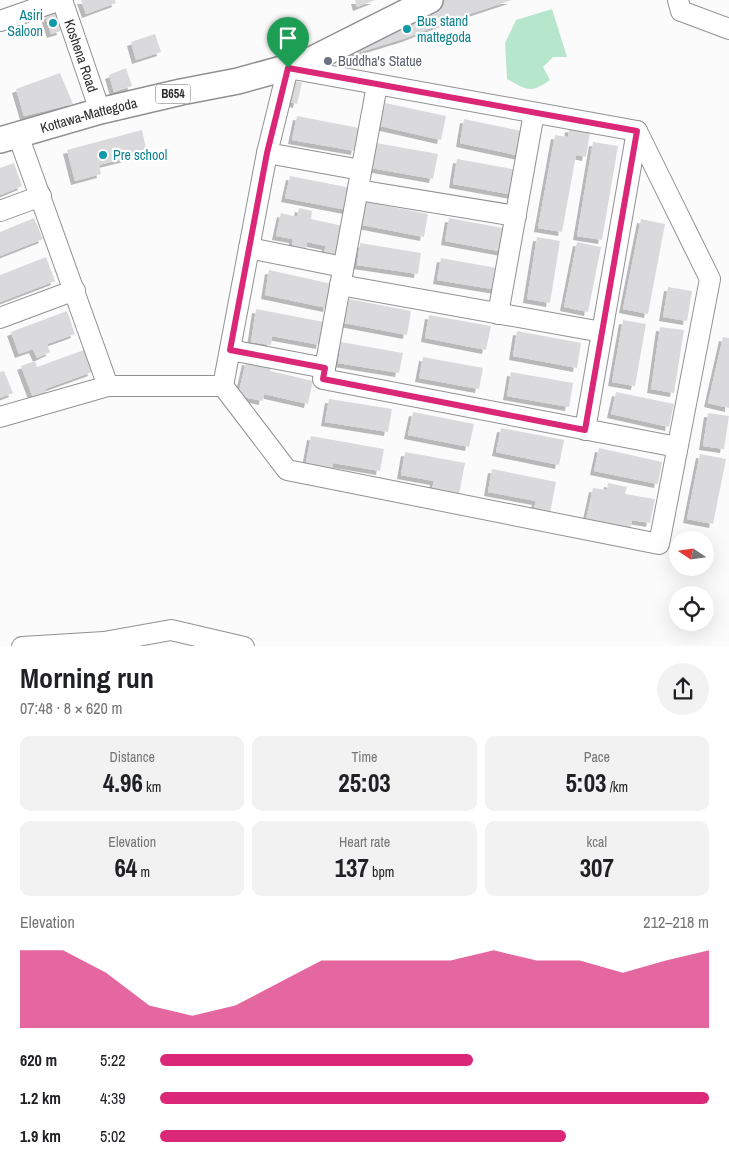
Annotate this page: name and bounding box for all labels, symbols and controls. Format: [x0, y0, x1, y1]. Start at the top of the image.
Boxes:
place label: Asiri Saloon [7, 6, 43, 40]
place label: Bus stand mattegoda [417, 12, 472, 46]
marker: Asiri Saloon [47, 17, 59, 29]
street label: Koshena Road [60, 17, 102, 95]
pin [267, 17, 309, 68]
marker: Bus stand mattegoda [401, 23, 413, 35]
icon: arrive [274, 24, 302, 52]
place label: Buddha's Statue [338, 52, 422, 70]
marker: Buddha's Statue [322, 55, 334, 67]
road number: B654 [156, 85, 190, 104]
street label: Kottawa-Mattegoda [38, 93, 139, 137]
place label: Pre school [113, 146, 167, 164]
marker: Pre school [97, 149, 109, 161]
north arrow [669, 531, 714, 576]
map controls [669, 531, 714, 631]
button: locate [669, 586, 714, 631]
text: Morning run [20, 659, 154, 697]
button: share [657, 663, 709, 715]
text: 07:48 · 8 × 620 m [20, 697, 123, 719]
text: Distance [110, 748, 155, 766]
text: Time [352, 748, 377, 766]
text: Pace [584, 748, 610, 766]
text: 4.96 [103, 766, 143, 800]
text: 25:03 [338, 766, 391, 800]
text: 5:03 [565, 766, 606, 800]
text: km [143, 778, 161, 796]
text: /km [606, 778, 628, 796]
text: Elevation [108, 833, 156, 851]
text: Heart rate [339, 833, 390, 851]
text: kcal [587, 833, 607, 851]
text: 64 [114, 851, 137, 885]
text: 137 [335, 851, 369, 885]
text: 307 [580, 851, 614, 885]
text: m [137, 863, 150, 881]
text: bpm [369, 863, 394, 881]
text: Elevation [20, 911, 75, 933]
text: 212–218 m [643, 911, 709, 933]
text: 620 m [20, 1049, 57, 1071]
text: 5:22 [100, 1049, 126, 1071]
text: 1.2 km [20, 1087, 61, 1109]
text: 4:39 [100, 1087, 126, 1109]
text: 1.9 km [20, 1125, 61, 1147]
text: 5:02 [100, 1125, 126, 1147]

